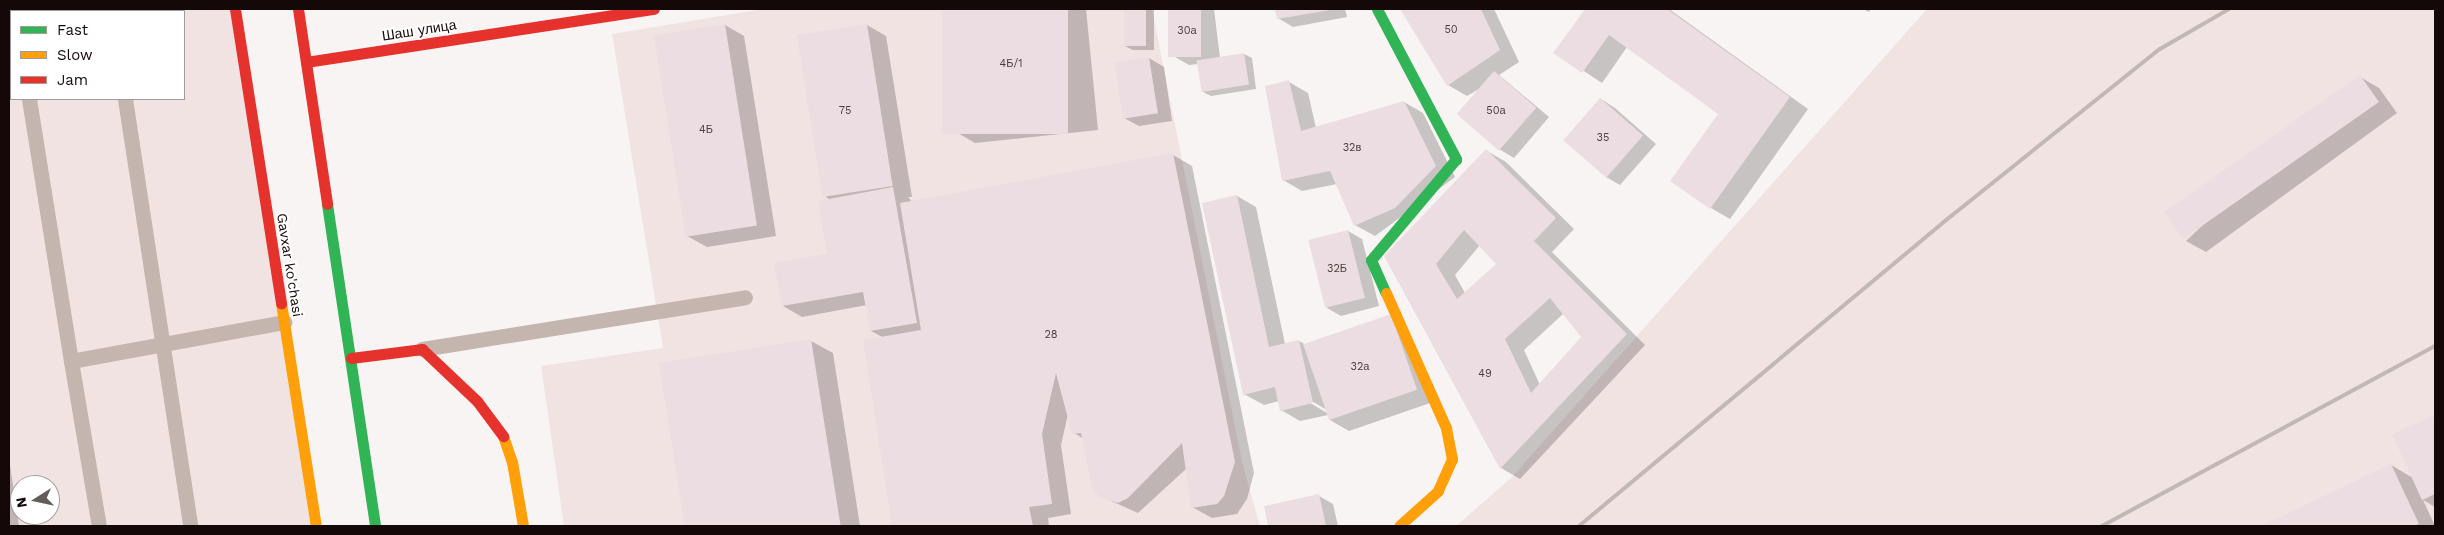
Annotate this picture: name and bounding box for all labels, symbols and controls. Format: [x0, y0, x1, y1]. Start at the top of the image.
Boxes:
legend [10, 10, 185, 100]
street label: Шаш улица [381, 16, 457, 44]
text: Fast [57, 21, 88, 39]
house number: 50 [1444, 23, 1458, 37]
house number: 30а [1177, 24, 1197, 38]
text: Slow [57, 46, 93, 64]
house number: 4Б/1 [999, 57, 1023, 71]
text: Jam [57, 71, 88, 89]
house number: 75 [839, 104, 851, 118]
house number: 50а [1486, 104, 1506, 118]
house number: 4Б [699, 123, 713, 137]
house number: 35 [1597, 131, 1609, 145]
house number: 32в [1343, 141, 1361, 155]
street label: Gavxar ko'chasi [273, 212, 307, 318]
house number: 32Б [1327, 262, 1347, 276]
house number: 28 [1044, 328, 1058, 342]
house number: 32а [1351, 360, 1369, 374]
house number: 49 [1478, 367, 1492, 381]
north arrow [10, 475, 60, 525]
text: N [12, 496, 30, 509]

